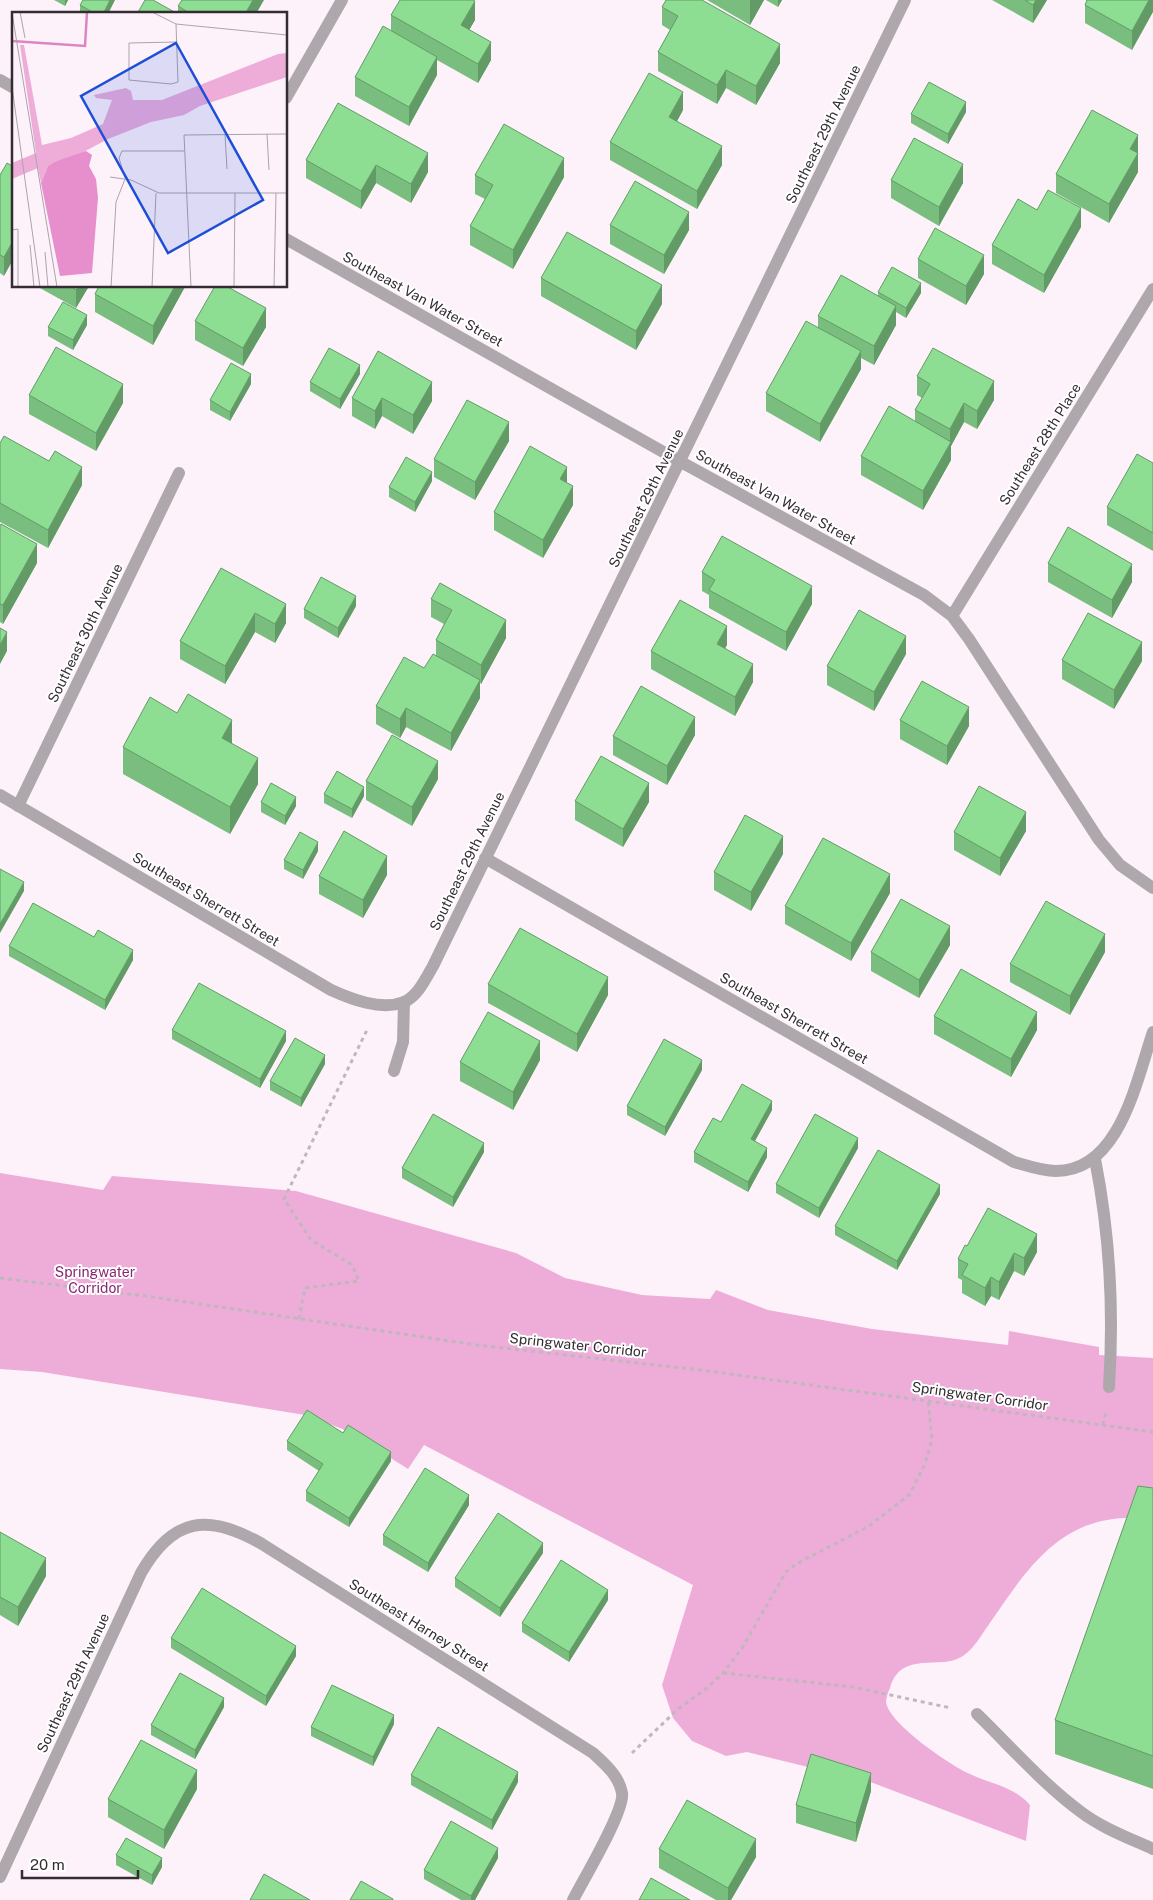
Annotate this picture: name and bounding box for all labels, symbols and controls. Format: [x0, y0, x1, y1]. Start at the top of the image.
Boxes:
inset map [12, 12, 288, 288]
street label: Southeast 29th Avenue [782, 62, 864, 206]
street label: Southeast Van Water Street [340, 248, 506, 350]
street label: Southeast 28th Place [996, 380, 1084, 508]
street label: Southeast 29th Avenue [605, 426, 687, 570]
street label: Southeast Van Water Street [693, 446, 859, 548]
street label: Southeast 30th Avenue [44, 561, 126, 705]
street label: Southeast 29th Avenue [426, 789, 508, 933]
street label: Southeast Sherrett Street [130, 849, 282, 949]
street label: Southeast Sherrett Street [717, 969, 871, 1067]
park label: Springwater Corridor [55, 1264, 135, 1296]
street label: Springwater Corridor [509, 1330, 647, 1360]
street label: Springwater Corridor [911, 1379, 1049, 1413]
street label: Southeast Harney Street [346, 1575, 492, 1675]
street label: Southeast 29th Avenue [34, 1611, 112, 1755]
scale bar [22, 1848, 139, 1880]
text: 20 m [30, 1856, 65, 1873]

